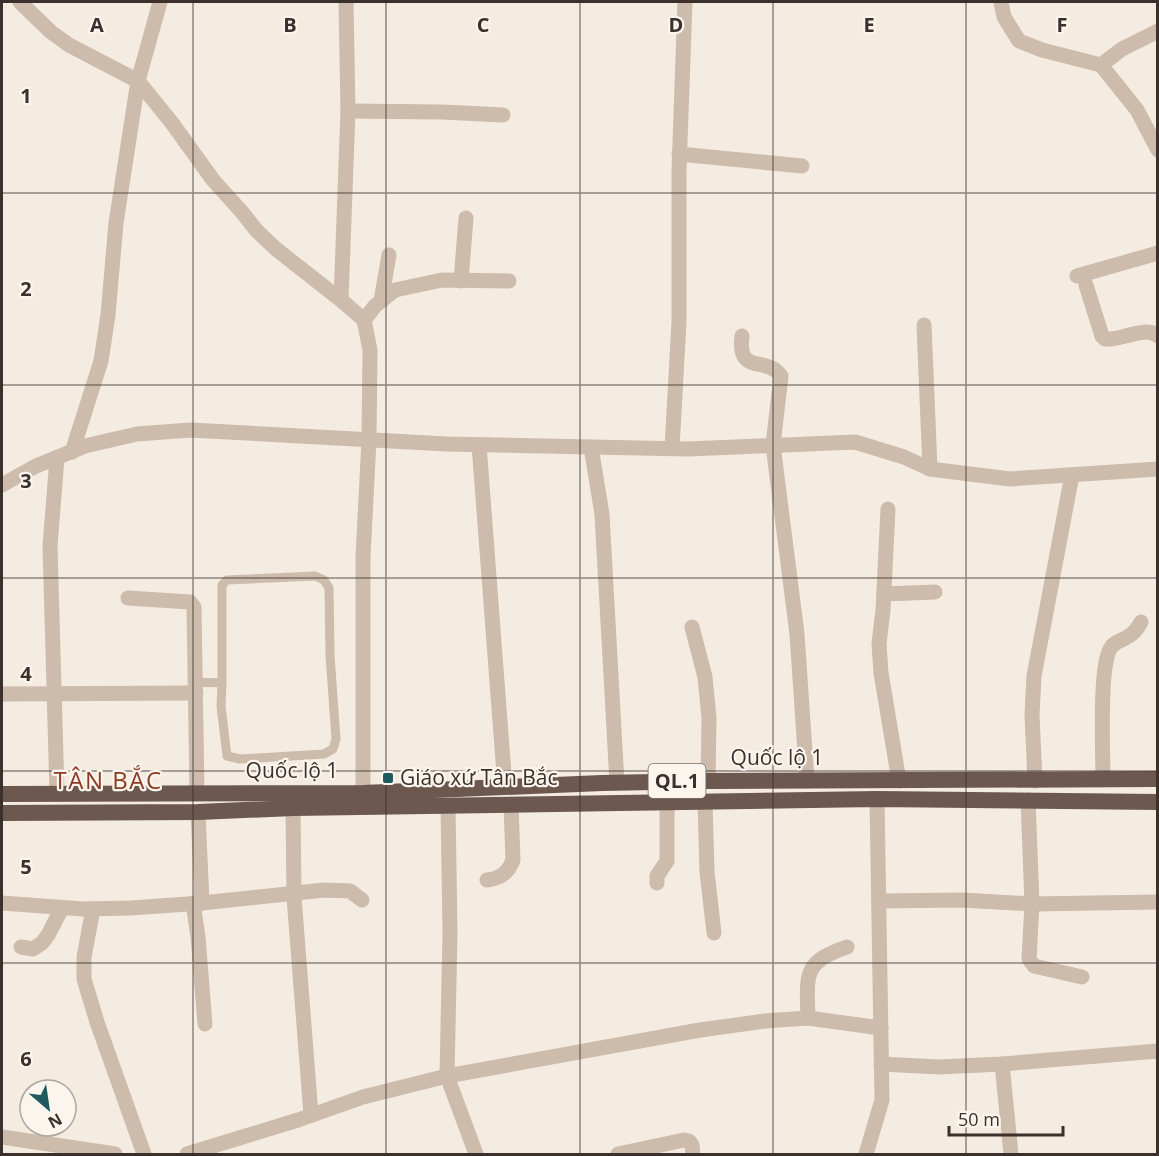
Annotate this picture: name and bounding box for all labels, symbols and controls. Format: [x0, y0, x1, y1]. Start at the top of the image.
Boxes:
text: A [90, 11, 104, 38]
text: B [283, 11, 297, 38]
text: C [477, 11, 490, 38]
text: D [669, 11, 683, 38]
text: E [863, 11, 875, 38]
text: F [1057, 11, 1067, 38]
text: 1 [20, 82, 32, 109]
text: 2 [20, 275, 32, 302]
text: 3 [20, 467, 32, 494]
text: 4 [20, 660, 32, 687]
street label: Quốc lộ 1 [731, 743, 823, 771]
street label: Quốc lộ 1 [246, 756, 338, 784]
district label: TÂN BẮC [54, 763, 163, 796]
place label: Giáo xứ Tân Bắc [400, 763, 558, 791]
road number: QL.1 [648, 764, 706, 798]
marker: Giáo xứ Tân Bắc [381, 771, 395, 785]
text: 5 [20, 853, 32, 880]
text: 6 [20, 1045, 32, 1072]
north arrow [18, 1078, 78, 1138]
scale bar [949, 1099, 1063, 1137]
text: 50 m [958, 1107, 1000, 1131]
text: N [44, 1108, 66, 1134]

